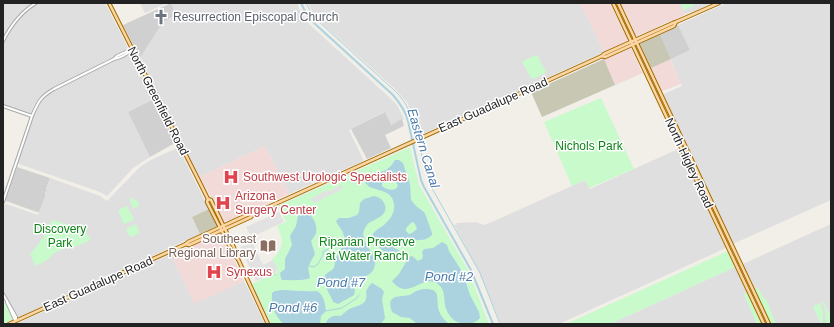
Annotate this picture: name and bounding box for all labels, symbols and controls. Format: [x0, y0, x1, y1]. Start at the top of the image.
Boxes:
church icon: Resurrection Episcopal Church [152, 8, 170, 26]
place label: Resurrection Episcopal Church [173, 10, 338, 24]
street label: North Greenfield Road [125, 44, 191, 158]
street label: East Guadalupe Road [436, 75, 550, 135]
water label: Eastern Canal [404, 107, 443, 191]
street label: North Higley Road [662, 116, 716, 210]
park label: Nichols Park [555, 139, 624, 153]
hospital icon: Southwest Urologic Specialists [222, 168, 240, 186]
place label: Southwest Urologic Specialists [243, 170, 407, 184]
place label: Arizona Surgery Center [235, 189, 316, 217]
hospital icon: Arizona Surgery Center [214, 194, 232, 212]
park label: Discovery Park [34, 222, 86, 250]
place label: Southeast Regional Library [169, 232, 257, 260]
park label: Riparian Preserve at Water Ranch [319, 235, 415, 263]
library icon: Southeast Regional Library [259, 237, 277, 255]
street label: East Guadalupe Road [41, 254, 155, 314]
hospital icon: Synexus [205, 263, 223, 281]
place label: Synexus [226, 265, 272, 279]
water label: Pond #2 [425, 269, 474, 284]
water label: Pond #7 [317, 275, 366, 290]
water label: Pond #6 [269, 300, 318, 315]

